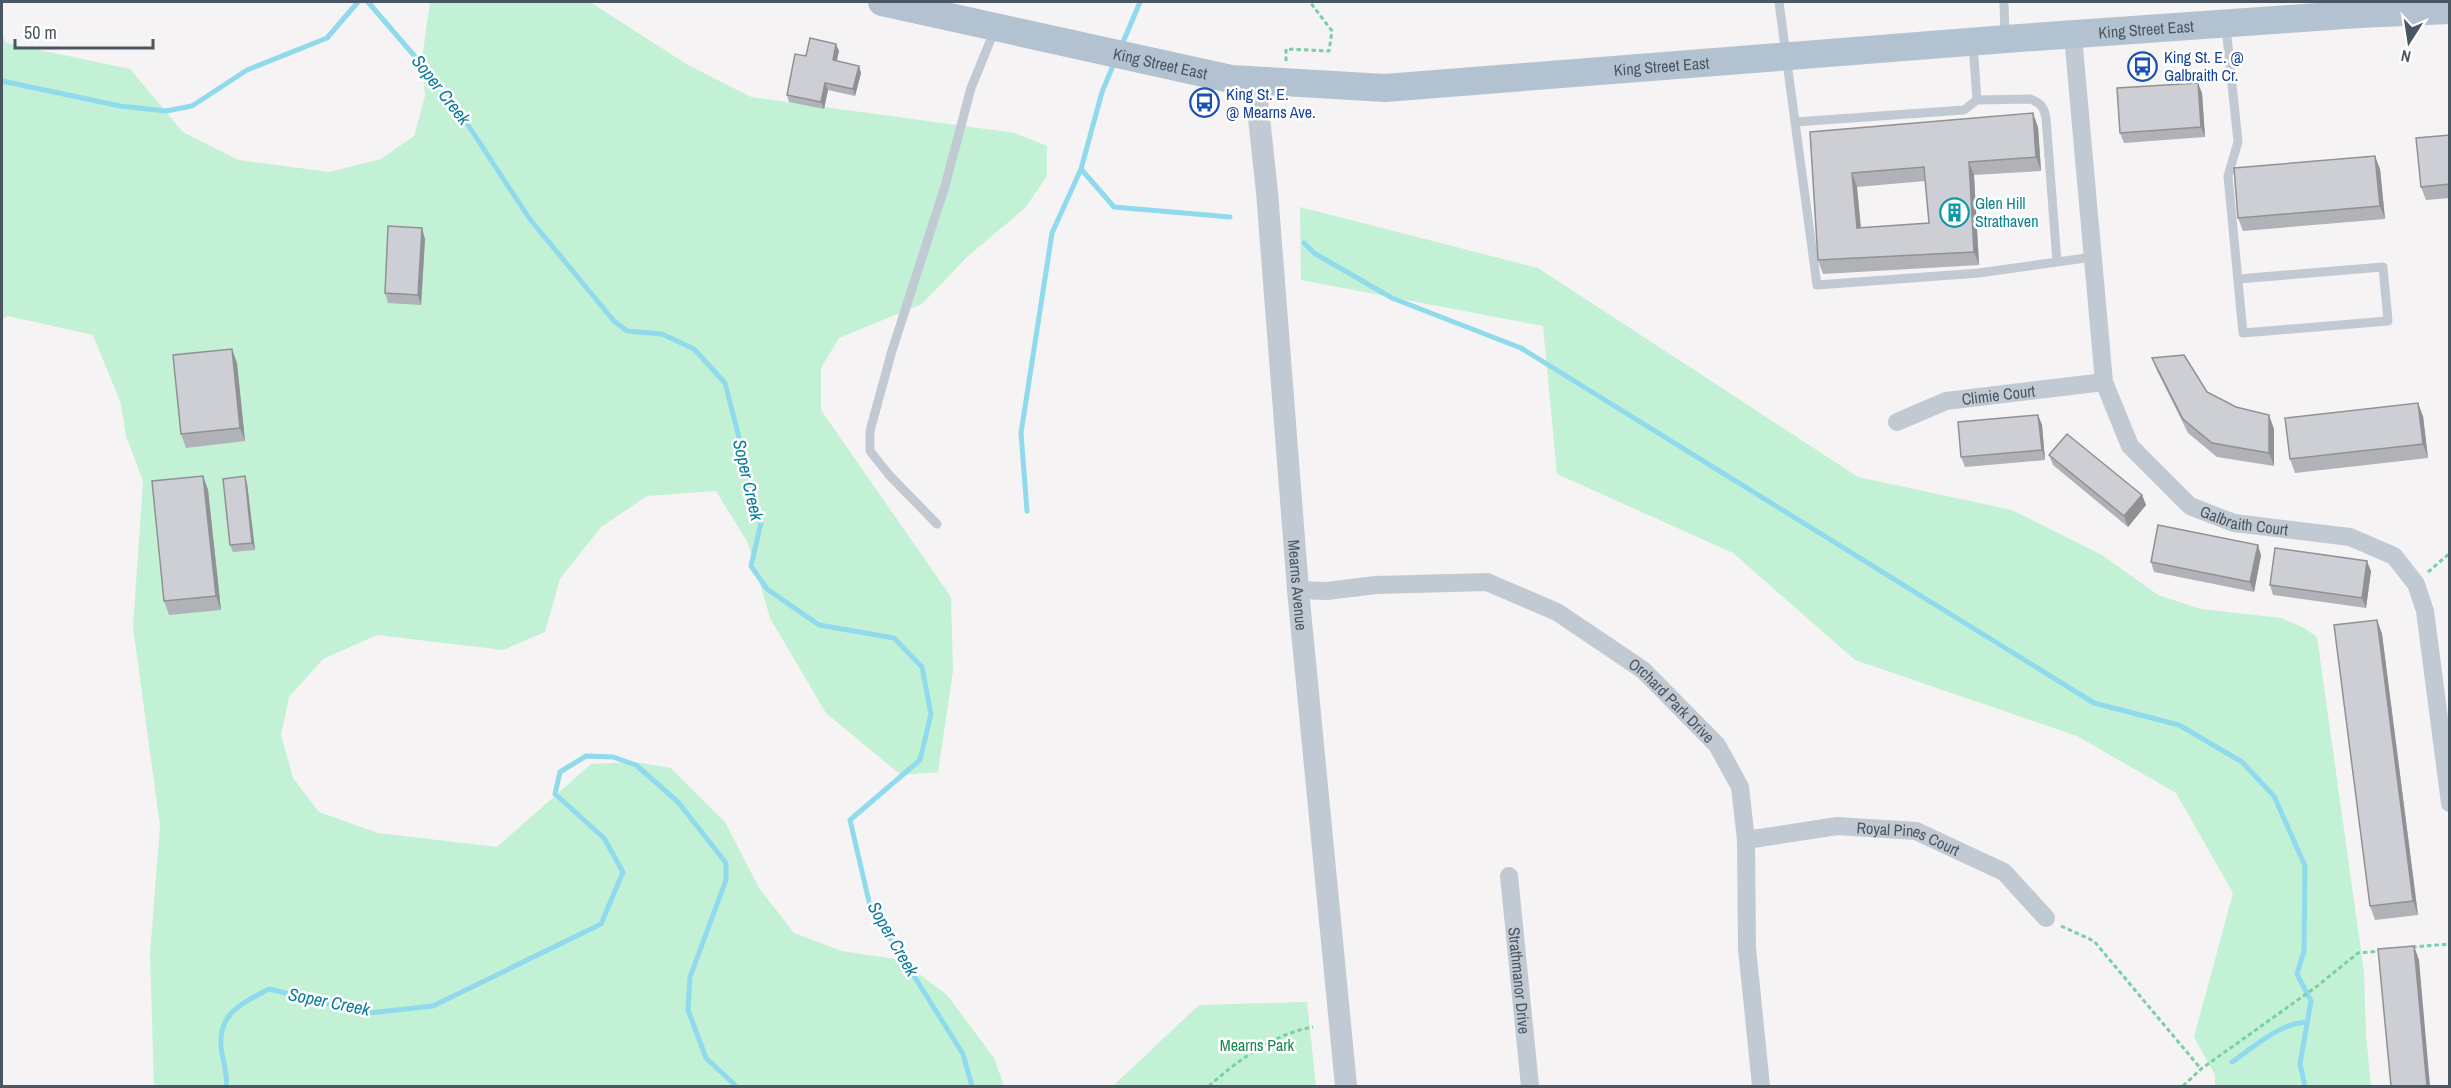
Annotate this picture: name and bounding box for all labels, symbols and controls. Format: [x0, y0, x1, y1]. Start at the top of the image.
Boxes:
scale bar [15, 12, 153, 50]
north arrow [2379, 12, 2439, 72]
street label: King Street East [2098, 15, 2195, 43]
text: 50 m [24, 20, 57, 45]
street label: King Street East [1111, 42, 1210, 85]
text: N [2399, 45, 2413, 68]
place label: King St. E. @ Galbraith Cr. [2164, 46, 2244, 86]
water label: Soper Creek [406, 49, 477, 131]
bus stop icon: King St. E. @ Galbraith Cr. [2127, 50, 2159, 82]
street label: King Street East [1613, 51, 1710, 81]
place label: King St. E. @ Mearns Ave. [1226, 83, 1316, 123]
bus stop icon: King St. E. @ Mearns Ave. [1189, 87, 1221, 119]
place label: Glen Hill Strathaven [1975, 192, 2038, 232]
building icon: Glen Hill Strathaven [1938, 196, 1970, 228]
street label: Climie Court [1960, 379, 2037, 410]
water label: Soper Creek [727, 437, 770, 524]
street label: Galbraith Court [2197, 500, 2290, 540]
street label: Mearns Avenue [1283, 539, 1313, 632]
street label: Orchard Park Drive [1625, 653, 1720, 748]
street label: Royal Pines Court [1856, 816, 1964, 861]
water label: Soper Creek [862, 897, 925, 981]
street label: Strathmanor Drive [1503, 926, 1536, 1035]
water label: Soper Creek [286, 981, 373, 1022]
park label: Mearns Park [1220, 1034, 1295, 1056]

